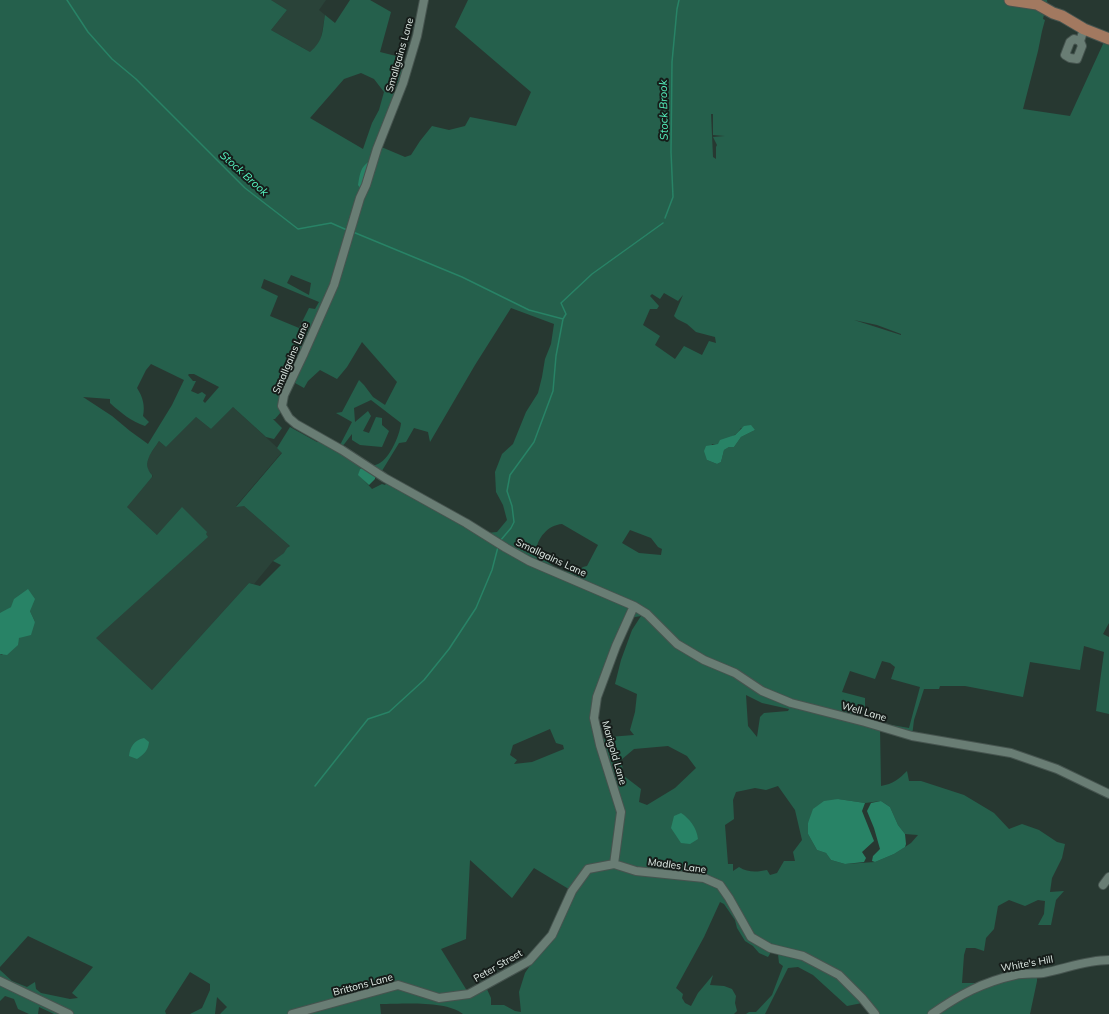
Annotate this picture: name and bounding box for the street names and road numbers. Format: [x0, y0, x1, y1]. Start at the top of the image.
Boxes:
street label: Smallgains Lane [384, 17, 416, 93]
street label: Smallgains Lane [271, 321, 311, 395]
street label: Smallgains Lane [514, 536, 588, 580]
street label: Well Lane [840, 700, 888, 724]
street label: Marigold Lane [599, 720, 629, 786]
street label: Madles Lane [647, 856, 707, 876]
street label: Peter Street [471, 947, 525, 985]
street label: White's Hill [1000, 954, 1054, 974]
street label: Brittons Lane [332, 971, 394, 999]

